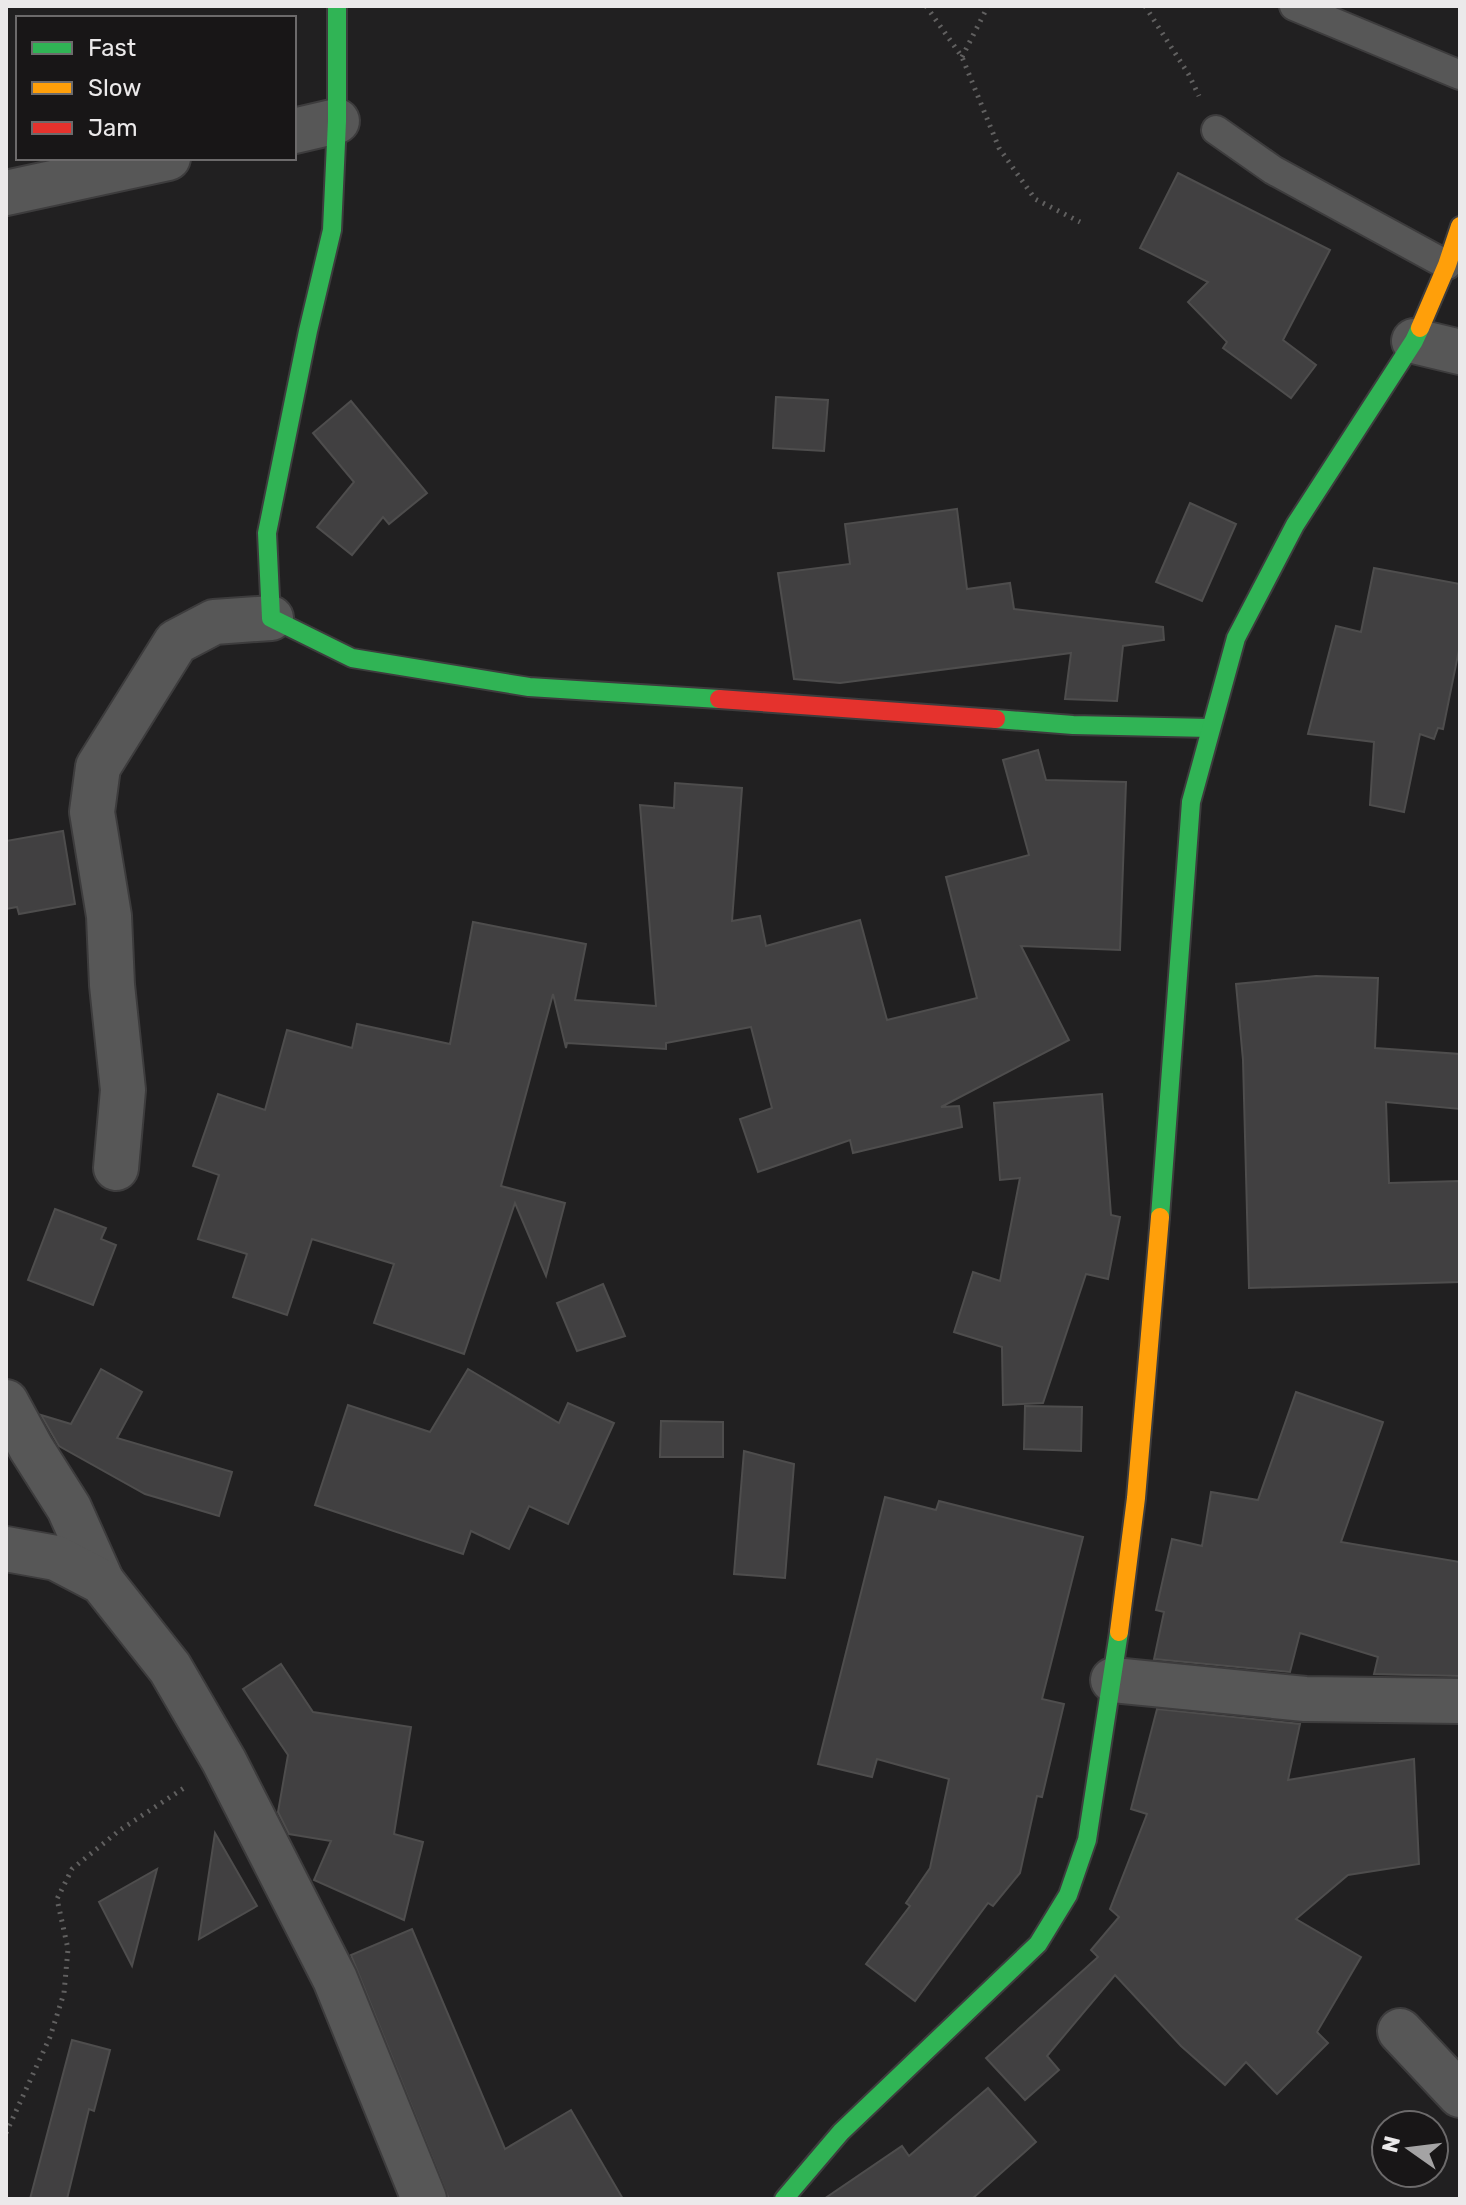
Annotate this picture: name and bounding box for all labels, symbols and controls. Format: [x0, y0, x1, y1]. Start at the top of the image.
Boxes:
legend [16, 16, 296, 160]
text: Fast [88, 34, 136, 62]
text: Slow [88, 74, 141, 102]
text: Jam [88, 114, 138, 142]
north arrow [1370, 2109, 1450, 2189]
text: N [1376, 2133, 1406, 2155]

